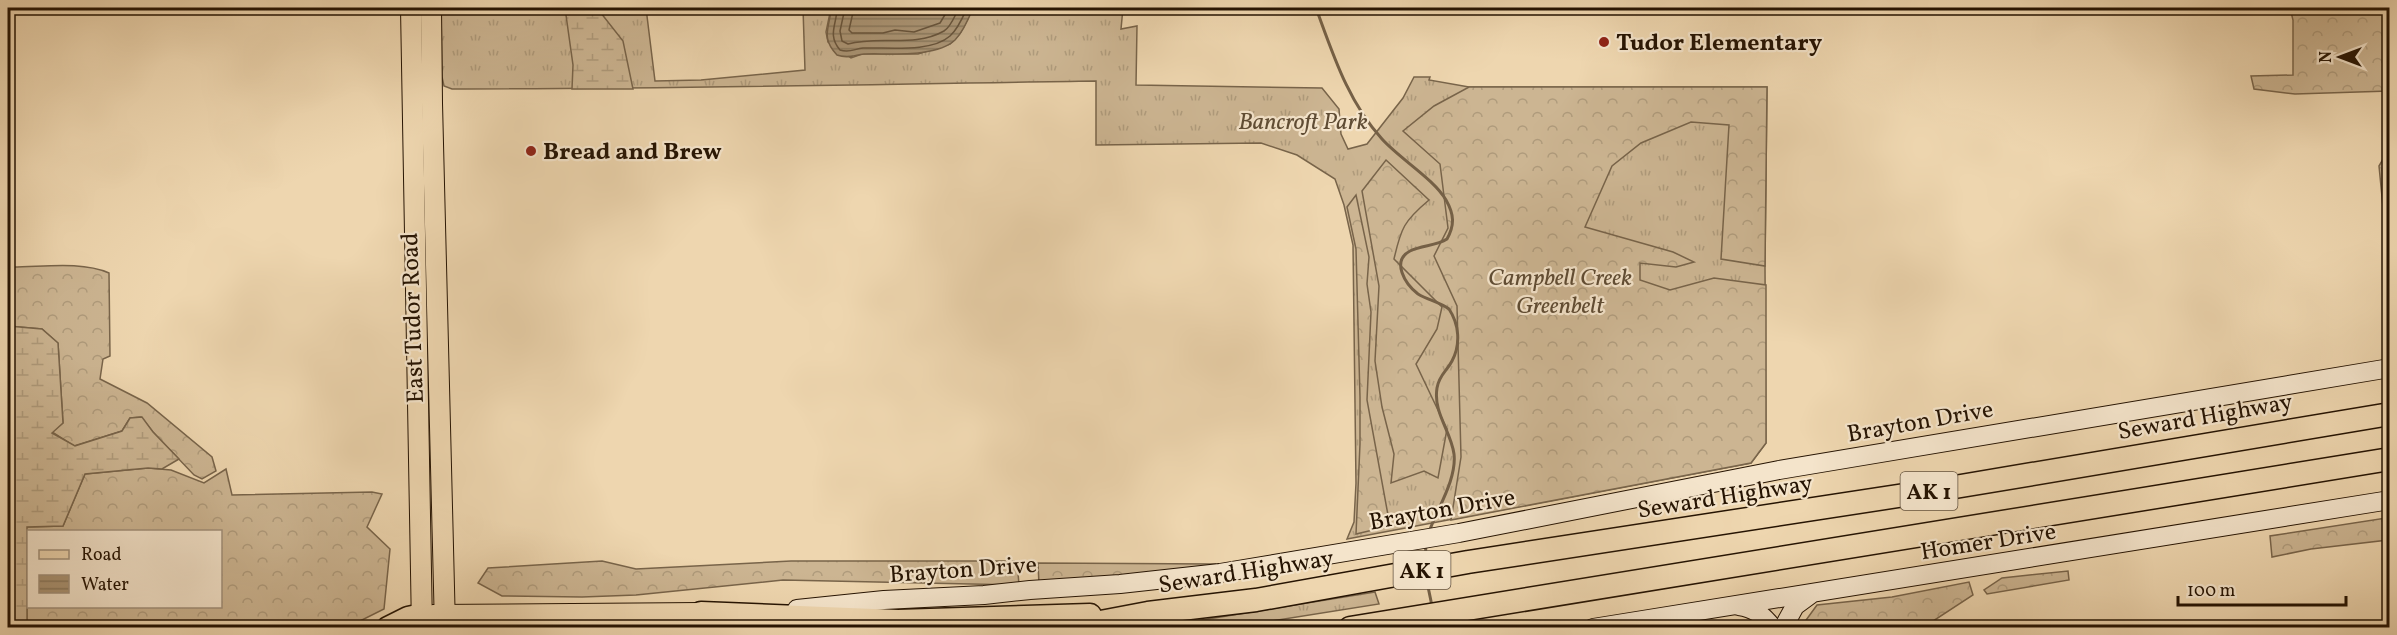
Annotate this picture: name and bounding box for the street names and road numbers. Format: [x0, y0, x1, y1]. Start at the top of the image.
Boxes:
street label: East Tudor Road [394, 232, 434, 404]
street label: Seward Highway [2115, 386, 2295, 450]
street label: Brayton Drive [1845, 393, 1996, 453]
street label: Seward Highway [1635, 467, 1815, 529]
road number: AK 1 [1900, 472, 1958, 510]
street label: Brayton Drive [1367, 481, 1518, 541]
street label: Homer Drive [1918, 515, 2059, 570]
street label: Seward Highway [1156, 542, 1336, 604]
street label: Brayton Drive [888, 549, 1038, 593]
road number: AK 1 [1394, 551, 1450, 589]

